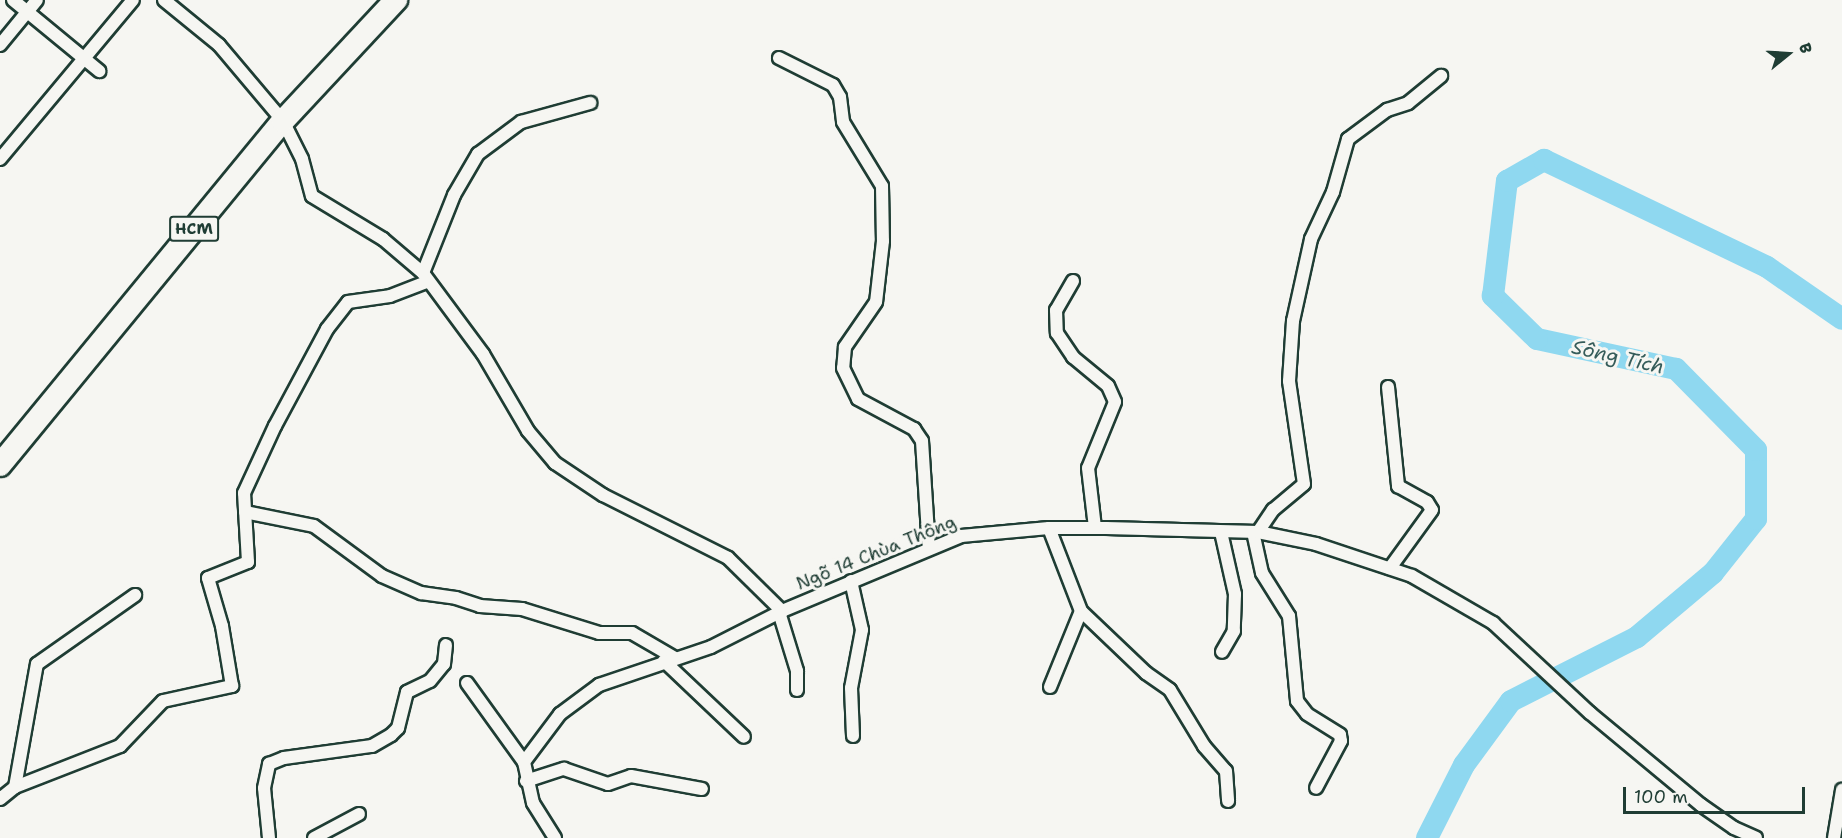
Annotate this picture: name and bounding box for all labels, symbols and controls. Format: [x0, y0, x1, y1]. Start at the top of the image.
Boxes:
north arrow [1758, 24, 1818, 84]
text: B [1794, 40, 1817, 56]
road number: HCM [168, 216, 220, 242]
water label: Sông Tích [1570, 335, 1666, 379]
street label: Ngõ 14 Chùa Thông [793, 511, 959, 595]
scale bar [1626, 775, 1808, 813]
text: 100 m [1634, 785, 1688, 809]

